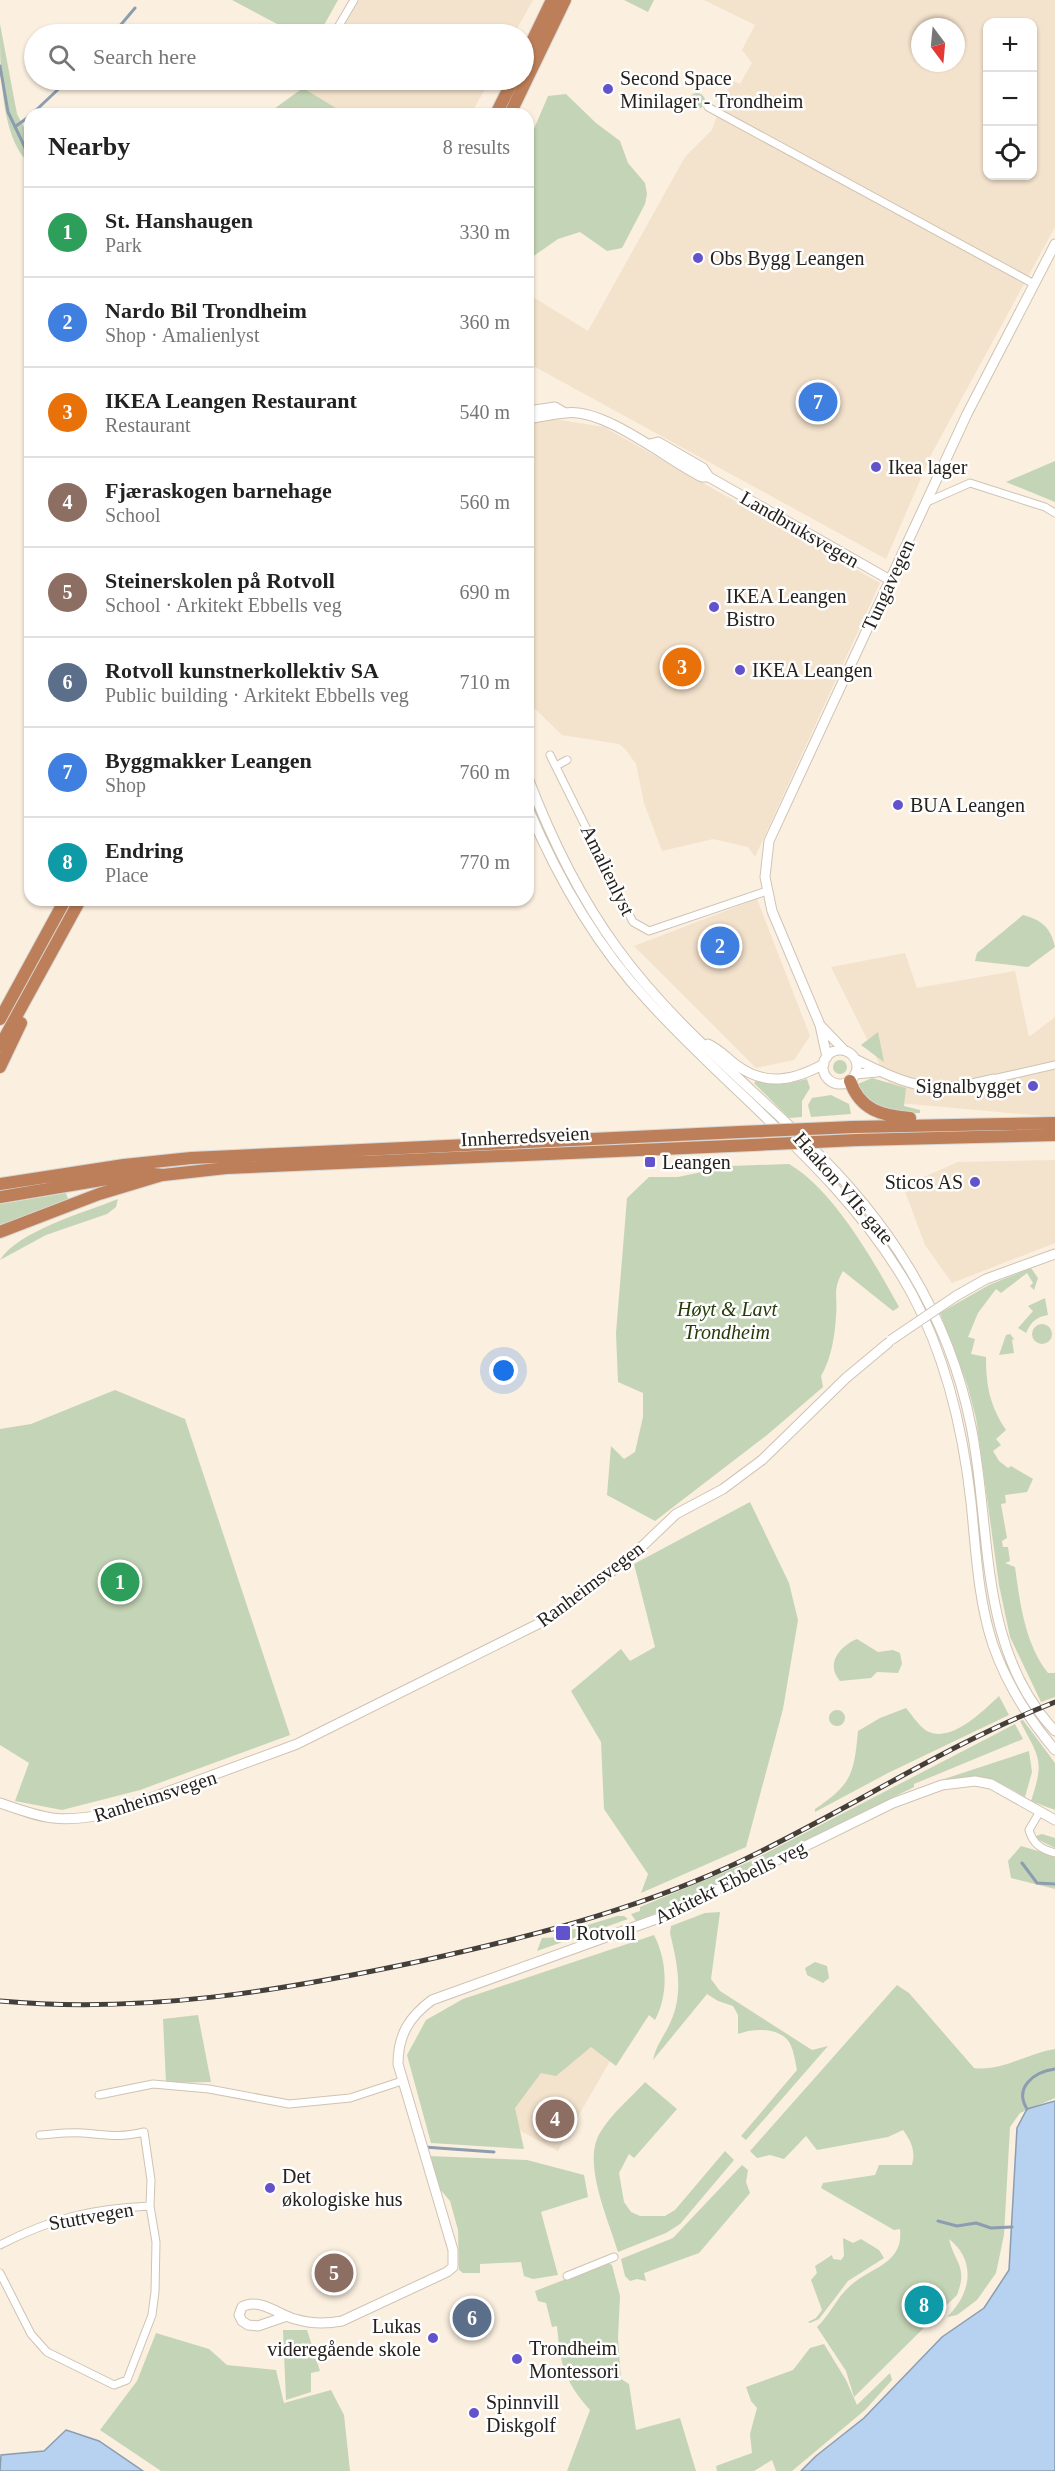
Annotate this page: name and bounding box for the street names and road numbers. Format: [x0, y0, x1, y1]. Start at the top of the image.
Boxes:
street label: Landbruksvegen [736, 486, 863, 573]
street label: Tungavegen [857, 536, 920, 635]
street label: Amalienlyst [576, 821, 640, 920]
street label: Innherredsveien [460, 1122, 590, 1150]
street label: Haakon VIIs gate [789, 1128, 899, 1249]
street label: Ranheimsvegen [532, 1537, 648, 1632]
street label: Ranheimsvegen [91, 1766, 219, 1827]
street label: Arkitekt Ebbells veg [651, 1836, 810, 1929]
street label: Stuttvegen [47, 2198, 135, 2235]

